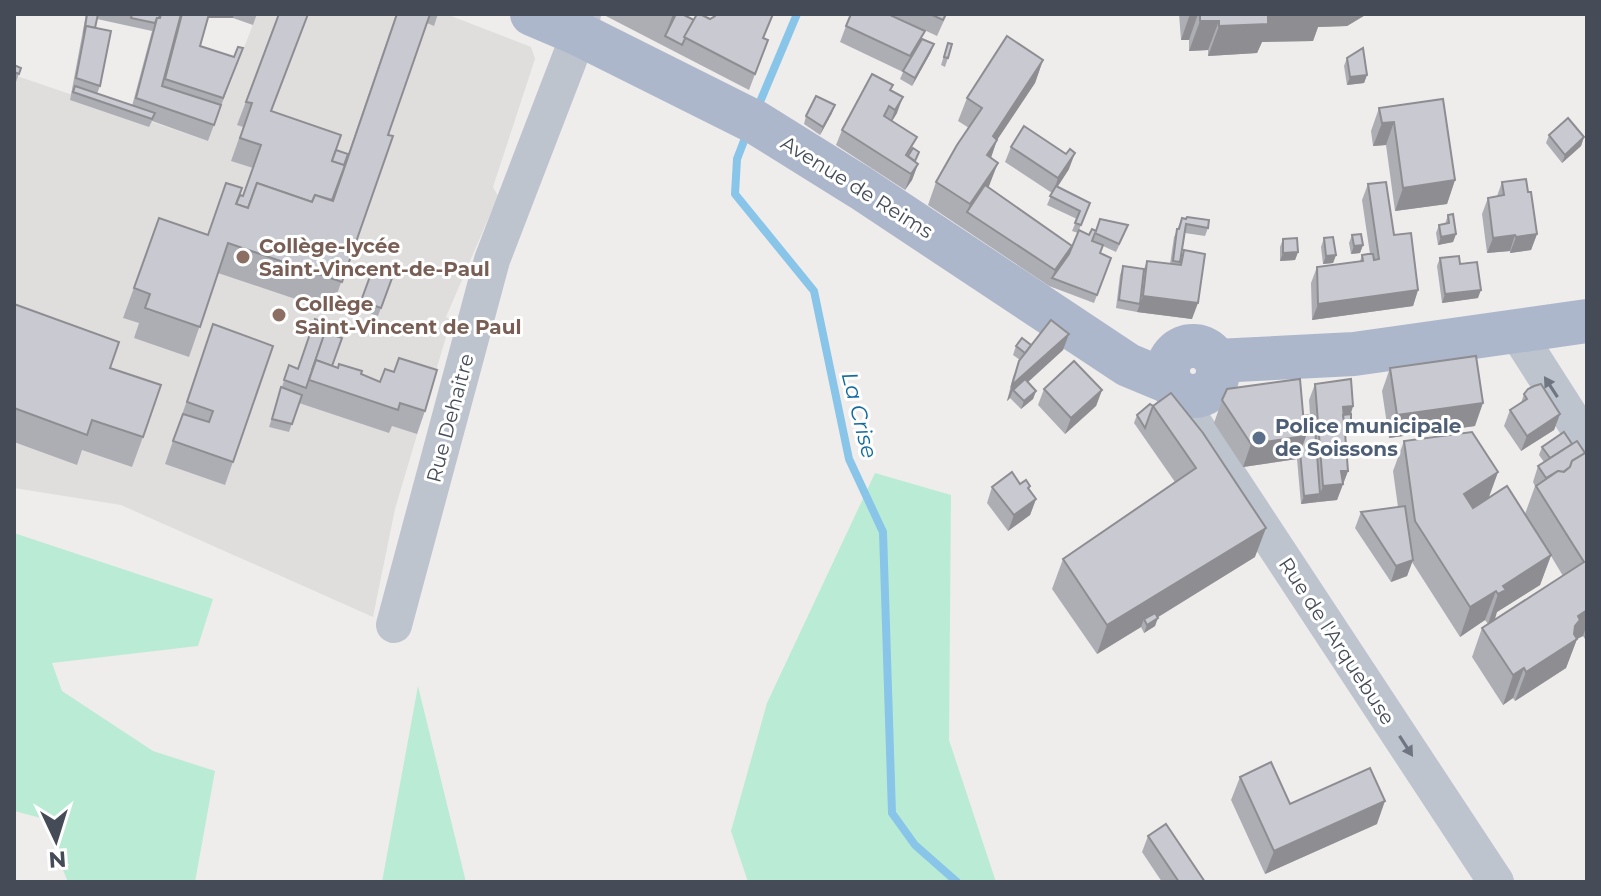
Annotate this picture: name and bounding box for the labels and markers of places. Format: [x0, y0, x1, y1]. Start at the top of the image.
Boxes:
place label: Collège-lycée Saint-Vincent-de-Paul [259, 234, 490, 281]
marker: Collège-lycée Saint-Vincent-de-Paul [234, 248, 252, 266]
place label: Collège Saint-Vincent de Paul [295, 292, 521, 339]
marker: Collège Saint-Vincent de Paul [270, 306, 288, 324]
place label: Police municipale de Soissons [1275, 414, 1461, 461]
marker: Police municipale de Soissons [1250, 429, 1268, 447]

